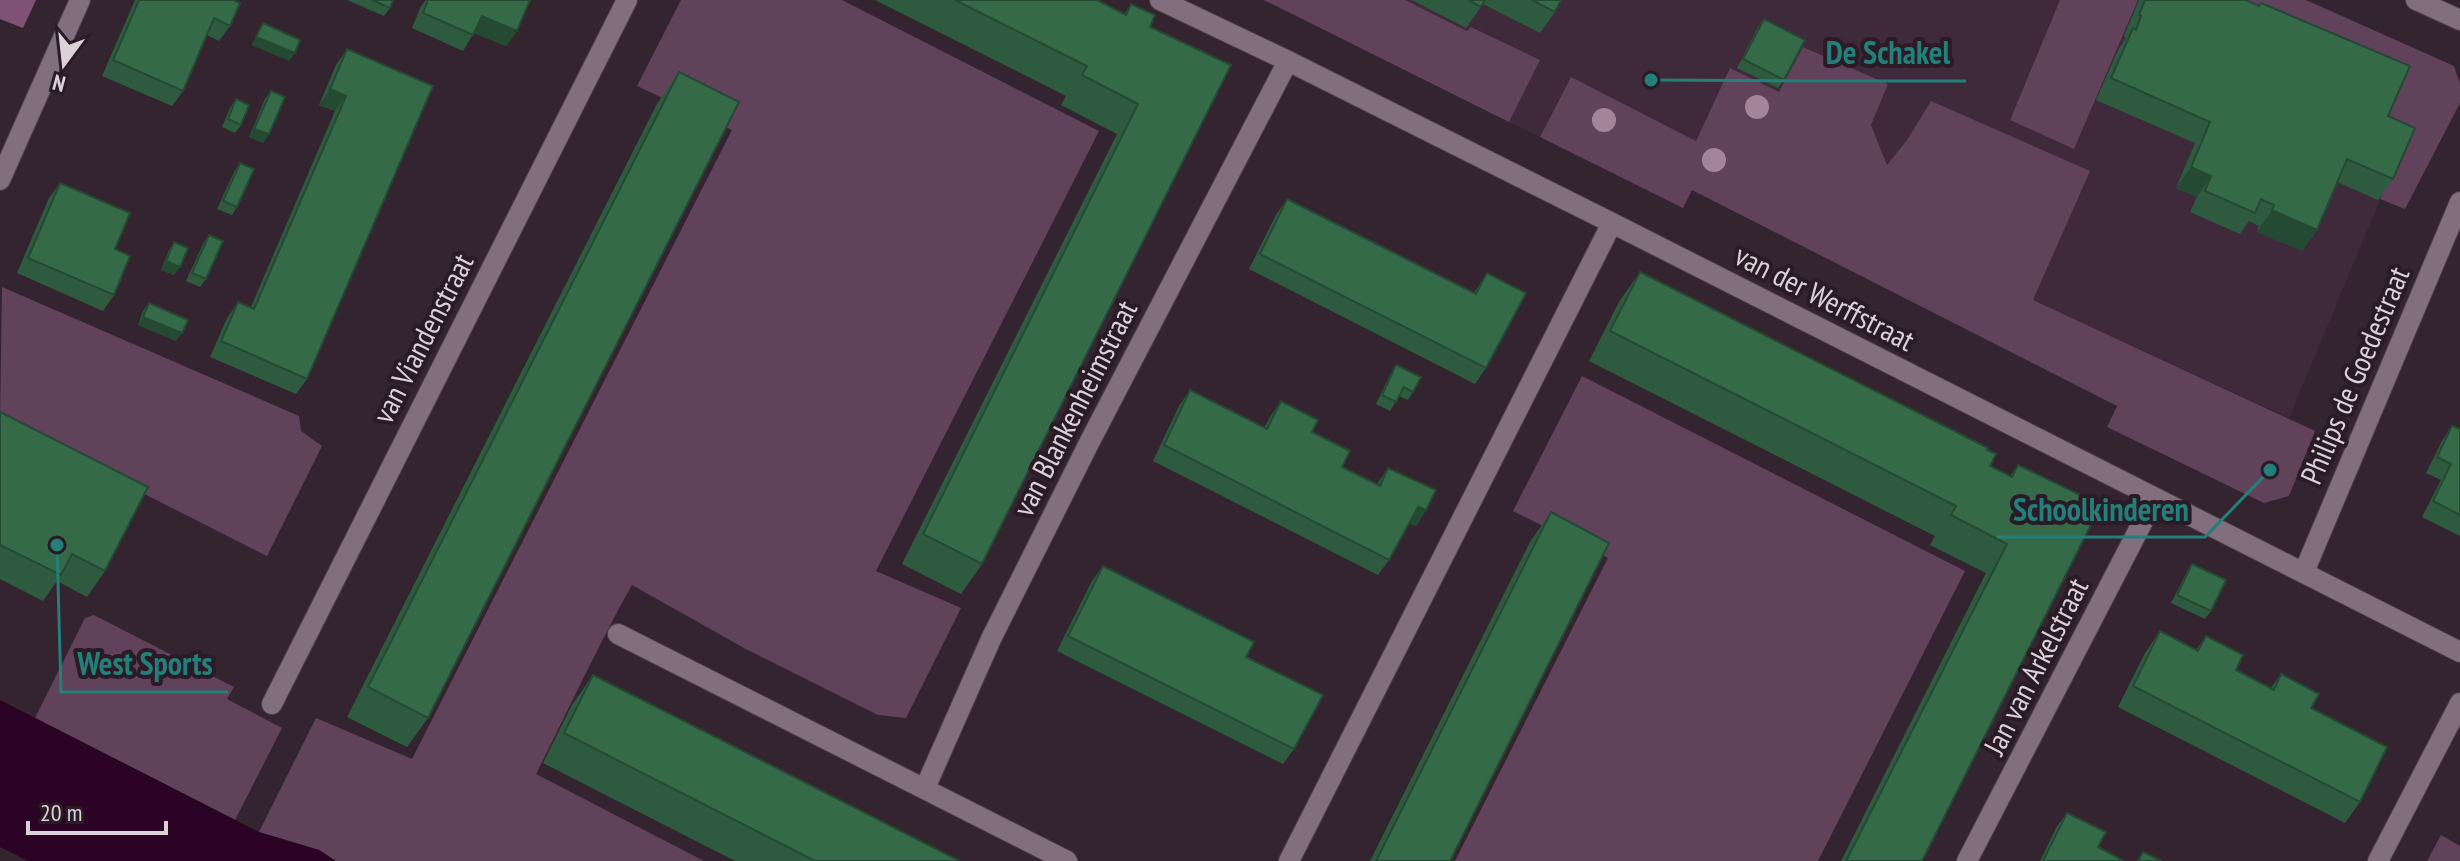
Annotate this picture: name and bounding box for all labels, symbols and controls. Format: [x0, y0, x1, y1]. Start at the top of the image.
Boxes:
north arrow [24, 24, 104, 104]
callout: De Schakel [1809, 25, 1966, 81]
text: De Schakel [1826, 31, 1950, 73]
text: N [49, 68, 68, 98]
street label: van der Werffstraat [1729, 235, 1922, 359]
street label: van Viandenstraat [363, 246, 482, 429]
street label: Philips de Goedestraat [2291, 260, 2418, 490]
street label: van Blankenheimstraat [1003, 293, 1145, 522]
callout: Schoolkinderen [1997, 481, 2205, 537]
text: Schoolkinderen [2013, 488, 2189, 530]
street label: Jan van Arkelstraat [1973, 571, 2097, 762]
callout: West Sports [61, 636, 228, 692]
text: West Sports [76, 642, 213, 684]
scale bar [28, 785, 166, 835]
text: 20 m [40, 797, 82, 828]

